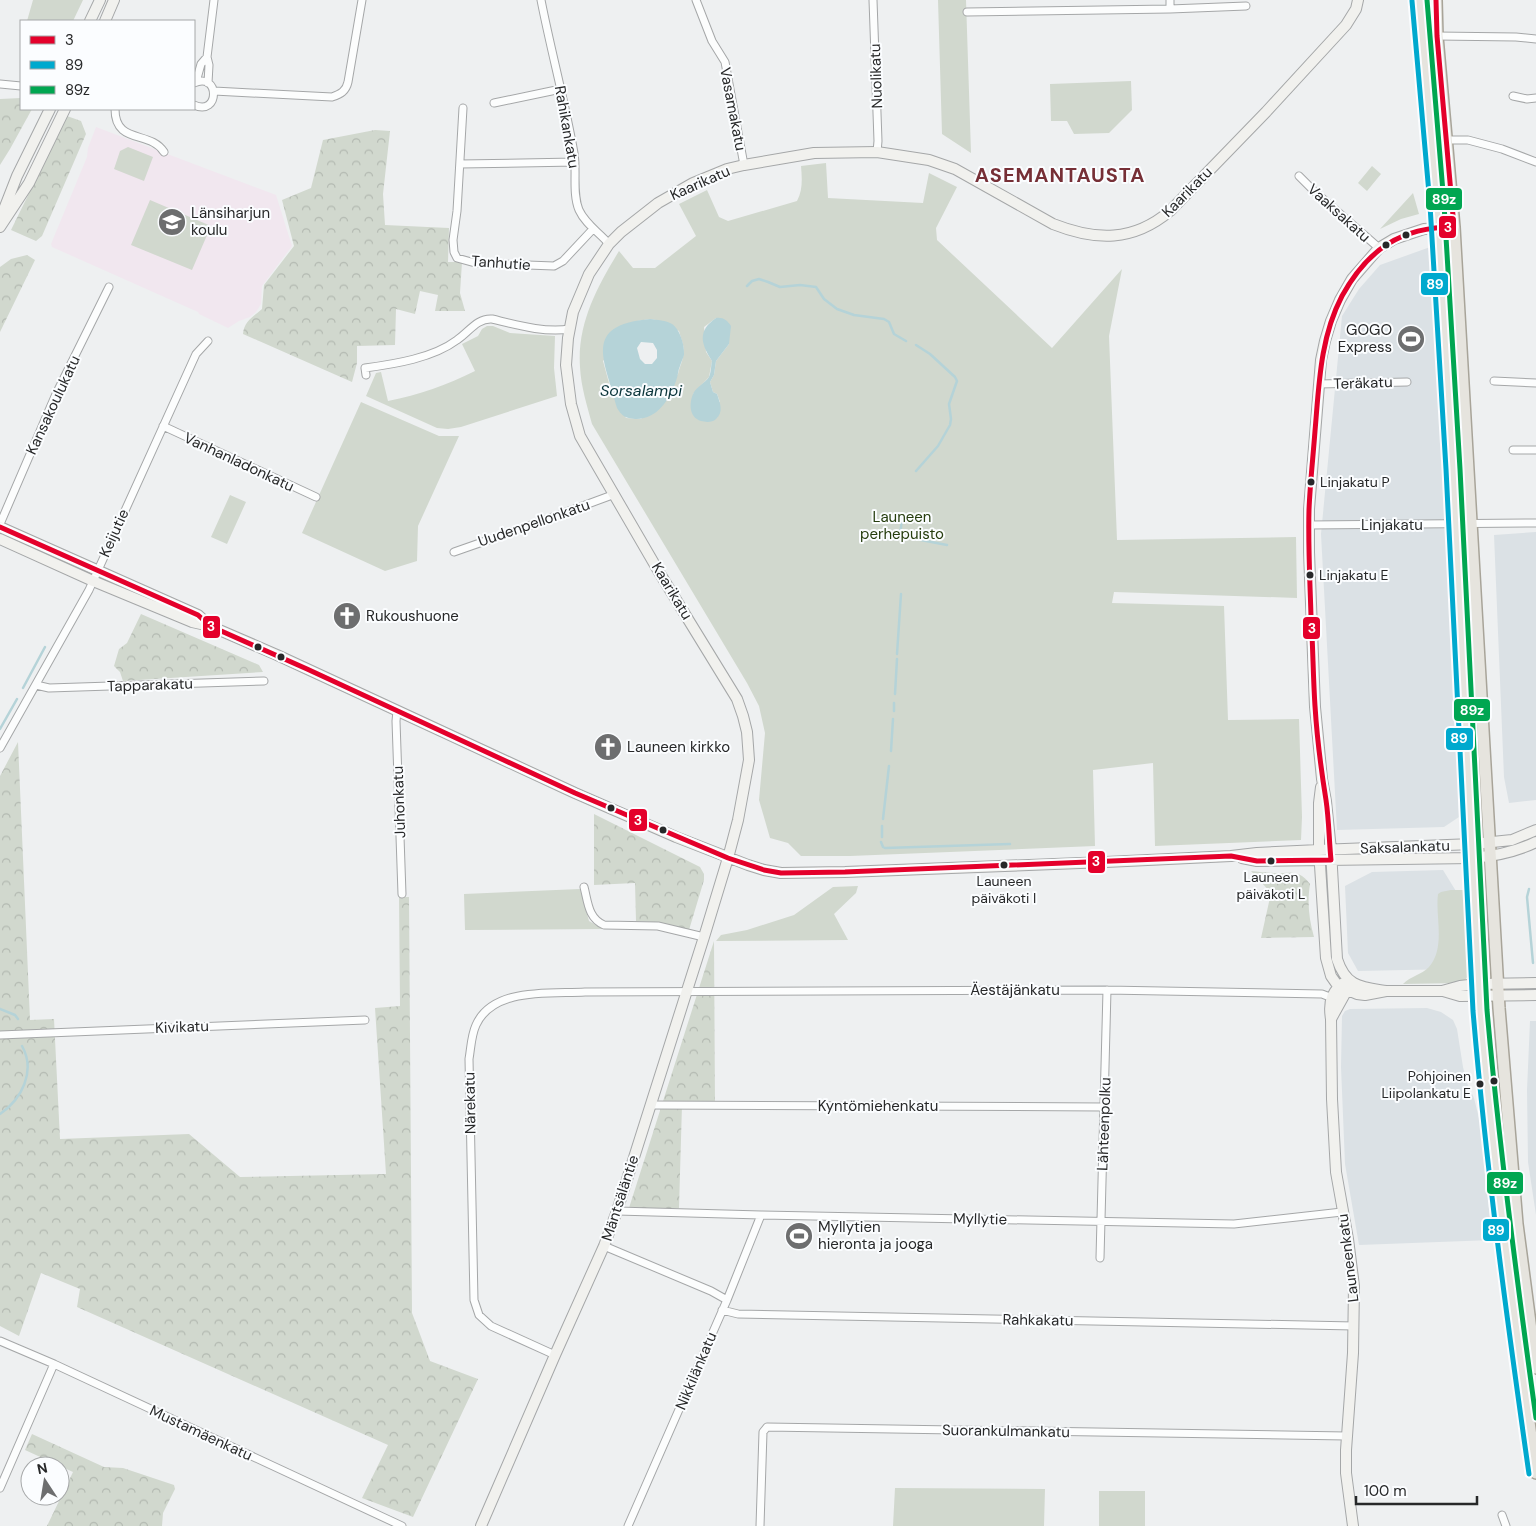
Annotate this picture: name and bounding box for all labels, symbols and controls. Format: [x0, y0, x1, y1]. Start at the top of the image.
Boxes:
legend [20, 20, 195, 110]
text: 3 [65, 30, 74, 50]
street label: Nuolikatu [865, 43, 887, 109]
text: 89 [65, 55, 83, 75]
street label: Vasamakatu [715, 66, 751, 152]
text: 89z [65, 80, 90, 100]
street label: Rahikankatu [550, 84, 584, 170]
street label: Kaarikatu [667, 161, 733, 205]
district label: ASEMANTAUSTA [975, 162, 1145, 188]
street label: Kaarikatu [1157, 162, 1217, 222]
street label: Vaaksakatu [1303, 179, 1375, 247]
line badge: 89z [1425, 187, 1463, 211]
text: 89z [1432, 190, 1456, 208]
place label: Länsiharjun koulu [191, 203, 270, 240]
school or university icon: Länsiharjun koulu [157, 207, 187, 237]
line badge: 3 [1438, 215, 1457, 239]
text: 3 [1444, 218, 1452, 236]
unlabelled marker [1401, 230, 1411, 240]
unlabelled marker [1381, 240, 1391, 250]
street label: Tanhutie [471, 251, 531, 275]
line badge: 89 [1420, 272, 1449, 296]
text: 89 [1426, 275, 1444, 293]
place label: GOGO Express [1338, 320, 1392, 357]
sports icon: GOGO Express [1396, 324, 1426, 354]
street label: Kansakoulukatu [21, 352, 85, 458]
street label: Teräkatu [1333, 372, 1393, 394]
water label: Sorsalampi [600, 380, 683, 401]
street label: Vanhanladonkatu [181, 428, 297, 496]
place label: Linjakatu P [1320, 473, 1390, 491]
marker: Linjakatu P [1306, 477, 1316, 487]
street label: Uudenpellonkatu [475, 494, 593, 552]
street label: Keijutie [95, 506, 133, 560]
park label: Launeen perhepuisto [860, 507, 944, 544]
street label: Linjakatu [1361, 515, 1423, 535]
street label: Kaarikatu [647, 558, 697, 624]
place label: Linjakatu E [1319, 566, 1388, 584]
marker: Linjakatu E [1305, 570, 1315, 580]
church icon: Rukoushuone [332, 601, 362, 631]
place label: Rukoushuone [366, 606, 459, 626]
line badge: 3 [202, 615, 221, 639]
line badge: 3 [1302, 616, 1321, 640]
text: 3 [207, 617, 215, 635]
text: 3 [1308, 619, 1316, 637]
unlabelled marker [253, 642, 263, 652]
unlabelled marker [276, 652, 286, 662]
street label: Tapparakatu [107, 674, 193, 696]
line badge: 89z [1453, 698, 1491, 722]
text: 89z [1460, 701, 1484, 719]
line badge: 89 [1445, 727, 1474, 751]
text: 89 [1450, 729, 1468, 747]
church icon: Launeen kirkko [593, 732, 623, 762]
place label: Launeen kirkko [627, 737, 730, 757]
street label: Juhonkatu [388, 766, 410, 838]
unlabelled marker [606, 803, 616, 813]
line badge: 3 [628, 808, 648, 832]
text: 3 [634, 811, 642, 829]
unlabelled marker [658, 825, 668, 835]
street label: Saksalankatu [1360, 835, 1450, 859]
line badge: 3 [1087, 850, 1106, 874]
text: 3 [1092, 852, 1100, 870]
marker: Launeen päiväkoti L [1266, 856, 1276, 866]
marker: Launeen päiväkoti I [999, 860, 1009, 870]
place label: Launeen päiväkoti L [1237, 868, 1305, 903]
place label: Launeen päiväkoti I [972, 872, 1036, 907]
street label: Äestäjänkatu [970, 980, 1060, 1000]
street label: Kivikatu [155, 1016, 209, 1038]
place label: Pohjoinen Liipolankatu E [1381, 1067, 1471, 1102]
street label: Närekatu [459, 1072, 481, 1134]
unlabelled marker [1489, 1076, 1499, 1086]
street label: Lähteenpolku [1092, 1077, 1116, 1171]
marker: Pohjoinen Liipolankatu E [1475, 1079, 1485, 1089]
street label: Kyntömiehenkatu [818, 1096, 938, 1116]
street label: Mäntsäläntie [597, 1153, 643, 1243]
line badge: 89z [1486, 1171, 1524, 1195]
text: 89z [1493, 1174, 1517, 1192]
street label: Myllytie [953, 1209, 1007, 1229]
street label: Launeenkatu [1333, 1213, 1363, 1303]
place label: Myllytien hieronta ja jooga [818, 1217, 933, 1254]
line badge: 89 [1482, 1218, 1510, 1242]
sports icon: Myllytien hieronta ja jooga [784, 1221, 814, 1251]
text: 89 [1487, 1221, 1505, 1239]
street label: Rahkakatu [1002, 1309, 1074, 1331]
street label: Nikkilänkatu [671, 1329, 721, 1413]
street label: Mustamäenkatu [146, 1400, 256, 1466]
street label: Suorankulmankatu [942, 1420, 1070, 1442]
north arrow [20, 1456, 70, 1506]
text: N [35, 1458, 49, 1478]
scale bar [1356, 1474, 1477, 1506]
text: 100 m [1364, 1481, 1407, 1501]

